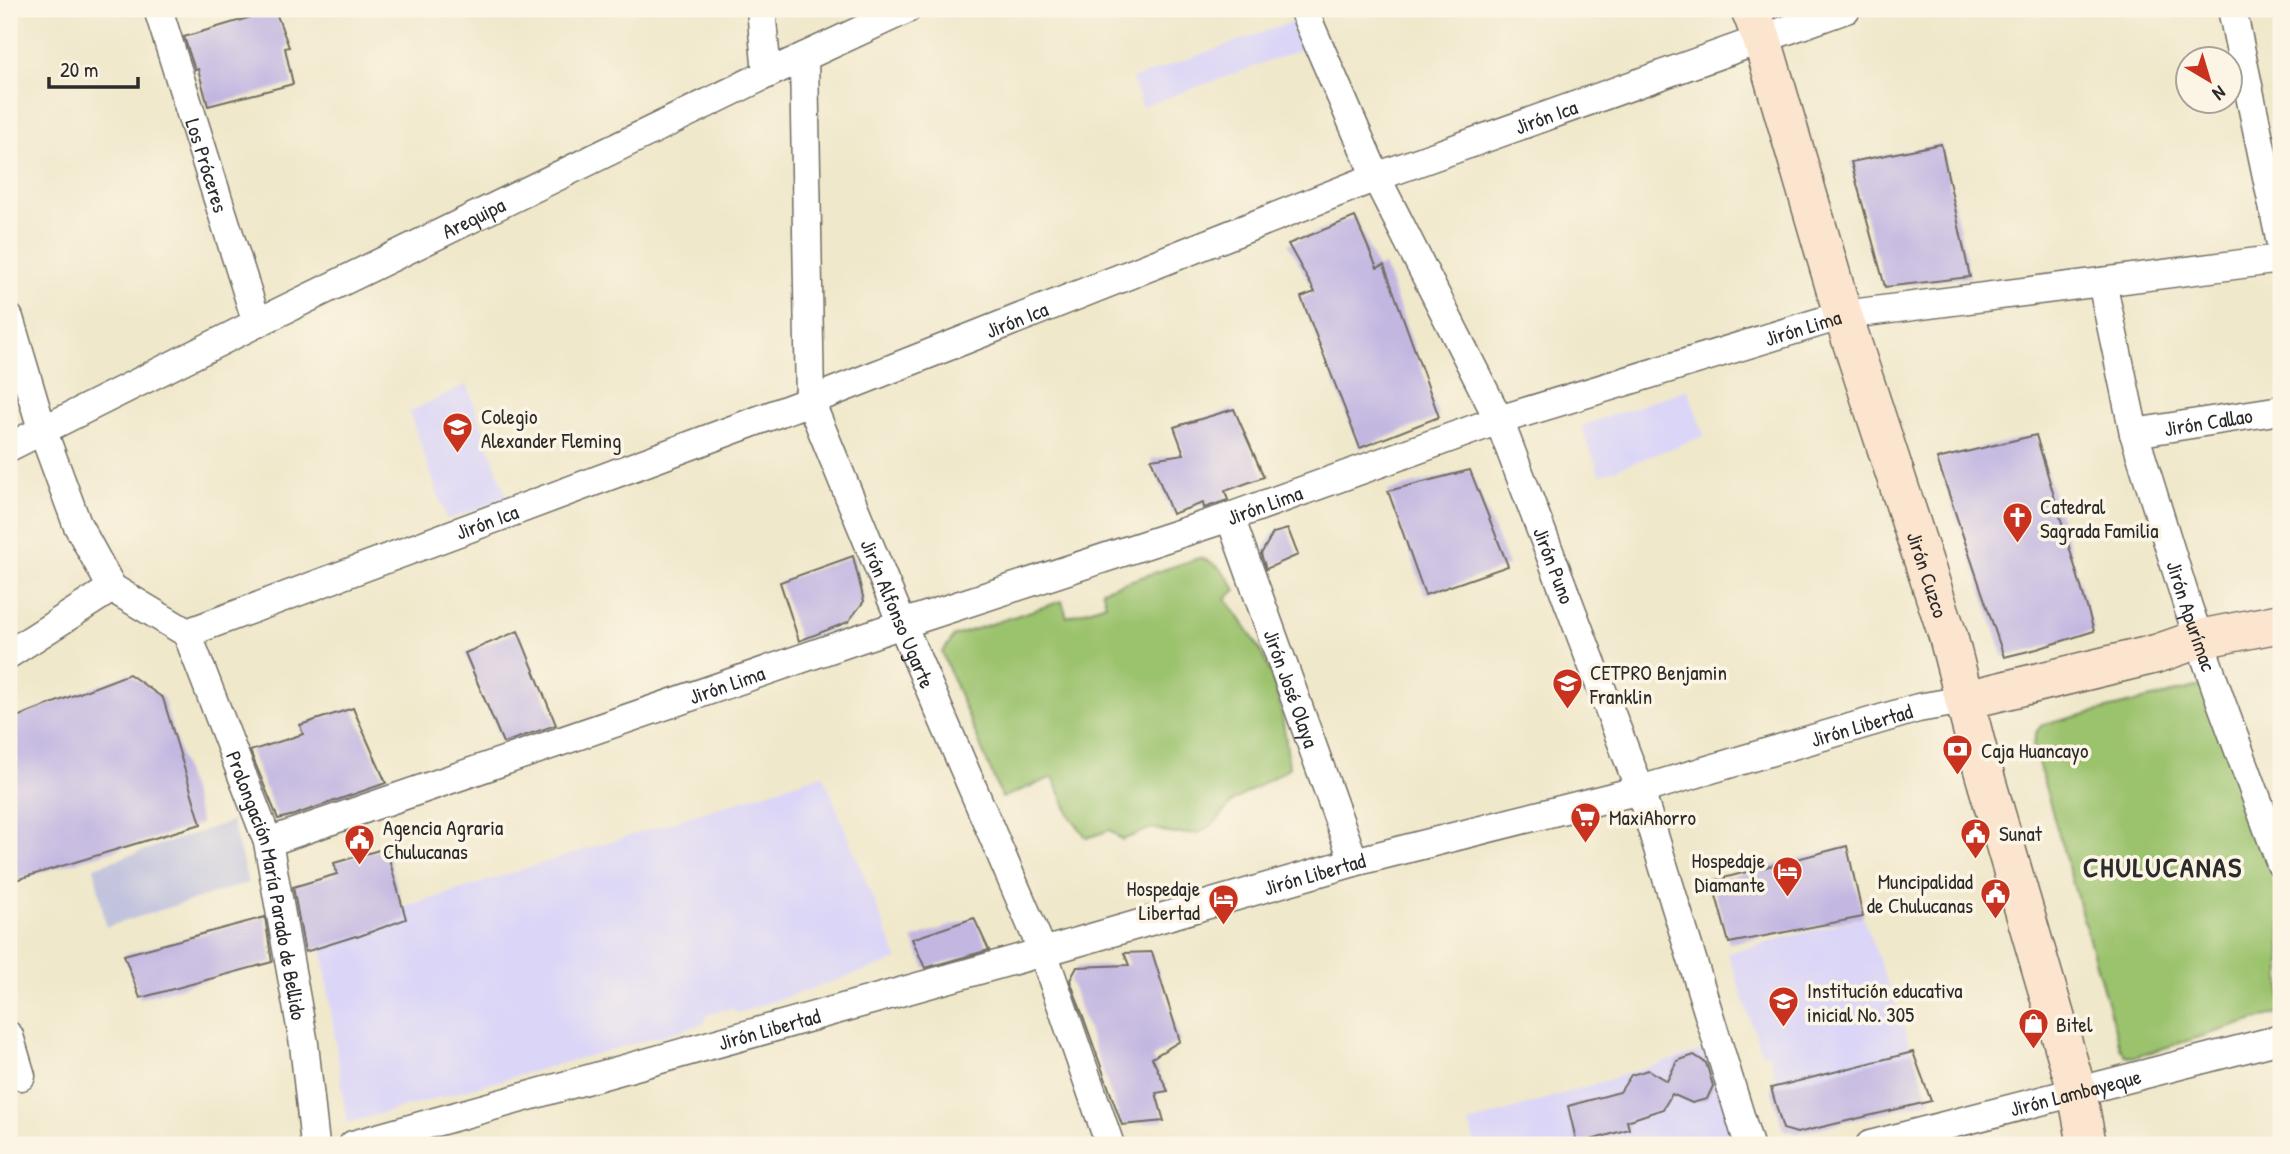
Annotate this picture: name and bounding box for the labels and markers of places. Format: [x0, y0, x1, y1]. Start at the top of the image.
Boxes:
place label: Colegio Alexander Fleming [481, 402, 621, 455]
school or university icon: Colegio Alexander Fleming [441, 411, 475, 455]
place label: Catedral Sagrada Familia [2040, 492, 2158, 545]
church icon: Catedral Sagrada Familia [2000, 501, 2034, 545]
place label: CETPRO Benjamin Franklin [1589, 658, 1727, 711]
school or university icon: CETPRO Benjamin Franklin [1550, 667, 1584, 711]
bank icon: Caja Huancayo [1941, 733, 1975, 777]
place label: Caja Huancayo [1981, 736, 2088, 765]
supermarket icon: MaxiAhorro [1569, 800, 1603, 844]
place label: MaxiAhorro [1609, 803, 1696, 832]
place label: Agencia Agraria Chulucanas [383, 813, 503, 866]
public building icon: Sunat [1959, 816, 1993, 860]
place label: Sunat [1999, 819, 2043, 848]
public building icon: Agencia Agraria Chulucanas [343, 822, 377, 866]
place label: Hospedaje Diamante [1692, 846, 1765, 899]
hotel icon: Hospedaje Diamante [1771, 855, 1805, 899]
place label: Muncipalidad de Chulucanas [1867, 867, 1973, 920]
place label: Hospedaje Libertad [1127, 874, 1200, 927]
public building icon: Muncipalidad de Chulucanas [1979, 876, 2013, 920]
hotel icon: Hospedaje Libertad [1206, 883, 1240, 927]
place label: Institución educativa inicial No. 305 [1807, 976, 1963, 1029]
school or university icon: Institución educativa inicial No. 305 [1767, 985, 1801, 1029]
shop icon: Bitel [2016, 1007, 2050, 1051]
place label: Bitel [2056, 1010, 2093, 1039]

